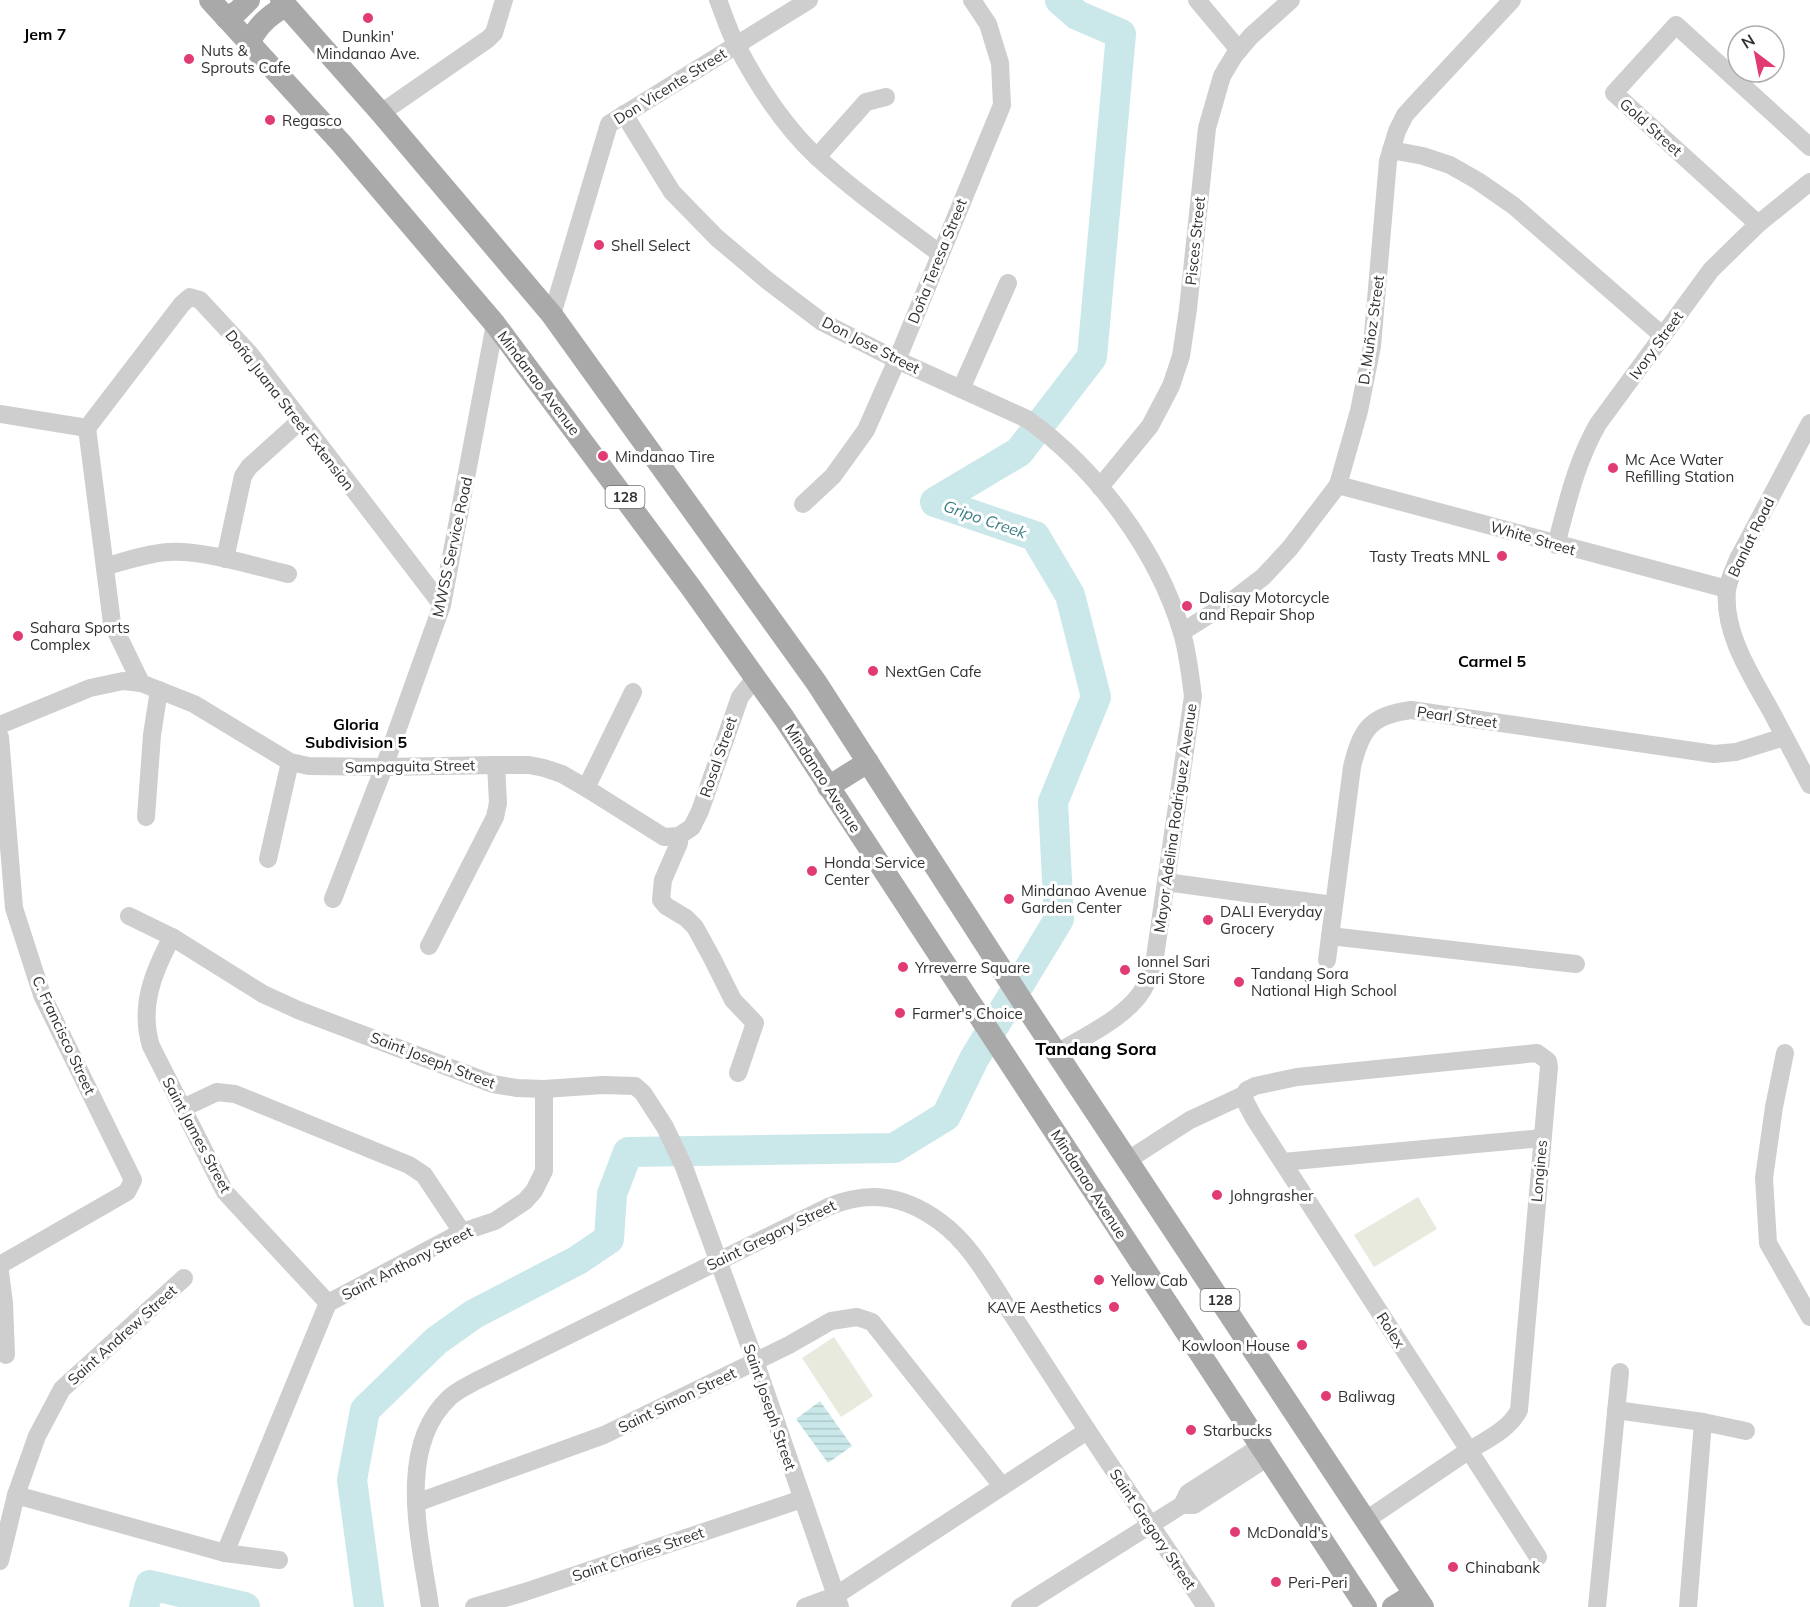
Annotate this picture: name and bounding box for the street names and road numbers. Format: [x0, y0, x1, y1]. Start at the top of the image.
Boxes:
street label: Don Vicente Street [610, 44, 730, 128]
street label: Gold Street [1616, 94, 1686, 160]
street label: Doña Teresa Street [903, 196, 971, 326]
street label: Pisces Street [1181, 196, 1209, 286]
street label: D. Muñoz Street [1354, 274, 1388, 386]
street label: Ivory Street [1625, 307, 1687, 383]
street label: Don Jose Street [819, 312, 923, 378]
street label: Doña Juana Street Extension [221, 326, 359, 494]
street label: Mindanao Avenue [494, 327, 584, 439]
street label: MWSS Service Road [428, 475, 476, 619]
road number: 128 [606, 486, 644, 508]
street label: Banlat Road [1724, 494, 1778, 580]
street label: White Street [1488, 517, 1578, 559]
street label: Mayor Adelina Rodriguez Avenue [1150, 702, 1200, 934]
street label: Pearl Street [1416, 702, 1498, 732]
street label: Rosal Street [695, 714, 741, 800]
street label: Mindanao Avenue [781, 720, 865, 836]
street label: Sampaguita Street [345, 755, 475, 777]
street label: C. Francisco Street [28, 973, 100, 1097]
street label: Saint Joseph Street [368, 1027, 498, 1093]
street label: Saint James Street [159, 1074, 235, 1196]
street label: Mindanao Avenue [1047, 1126, 1131, 1242]
street label: Longines [1527, 1139, 1551, 1203]
street label: Saint Gregory Street [703, 1196, 839, 1274]
street label: Saint Anthony Street [338, 1222, 476, 1304]
street label: Saint Andrew Street [63, 1281, 181, 1389]
road number: 128 [1200, 1289, 1240, 1311]
street label: Rolex [1373, 1309, 1409, 1351]
street label: Saint Joseph Street [740, 1341, 800, 1473]
street label: Saint Simon Street [615, 1363, 739, 1437]
street label: Saint Gregory Street [1106, 1465, 1200, 1593]
street label: Saint Charies Street [570, 1523, 706, 1585]

